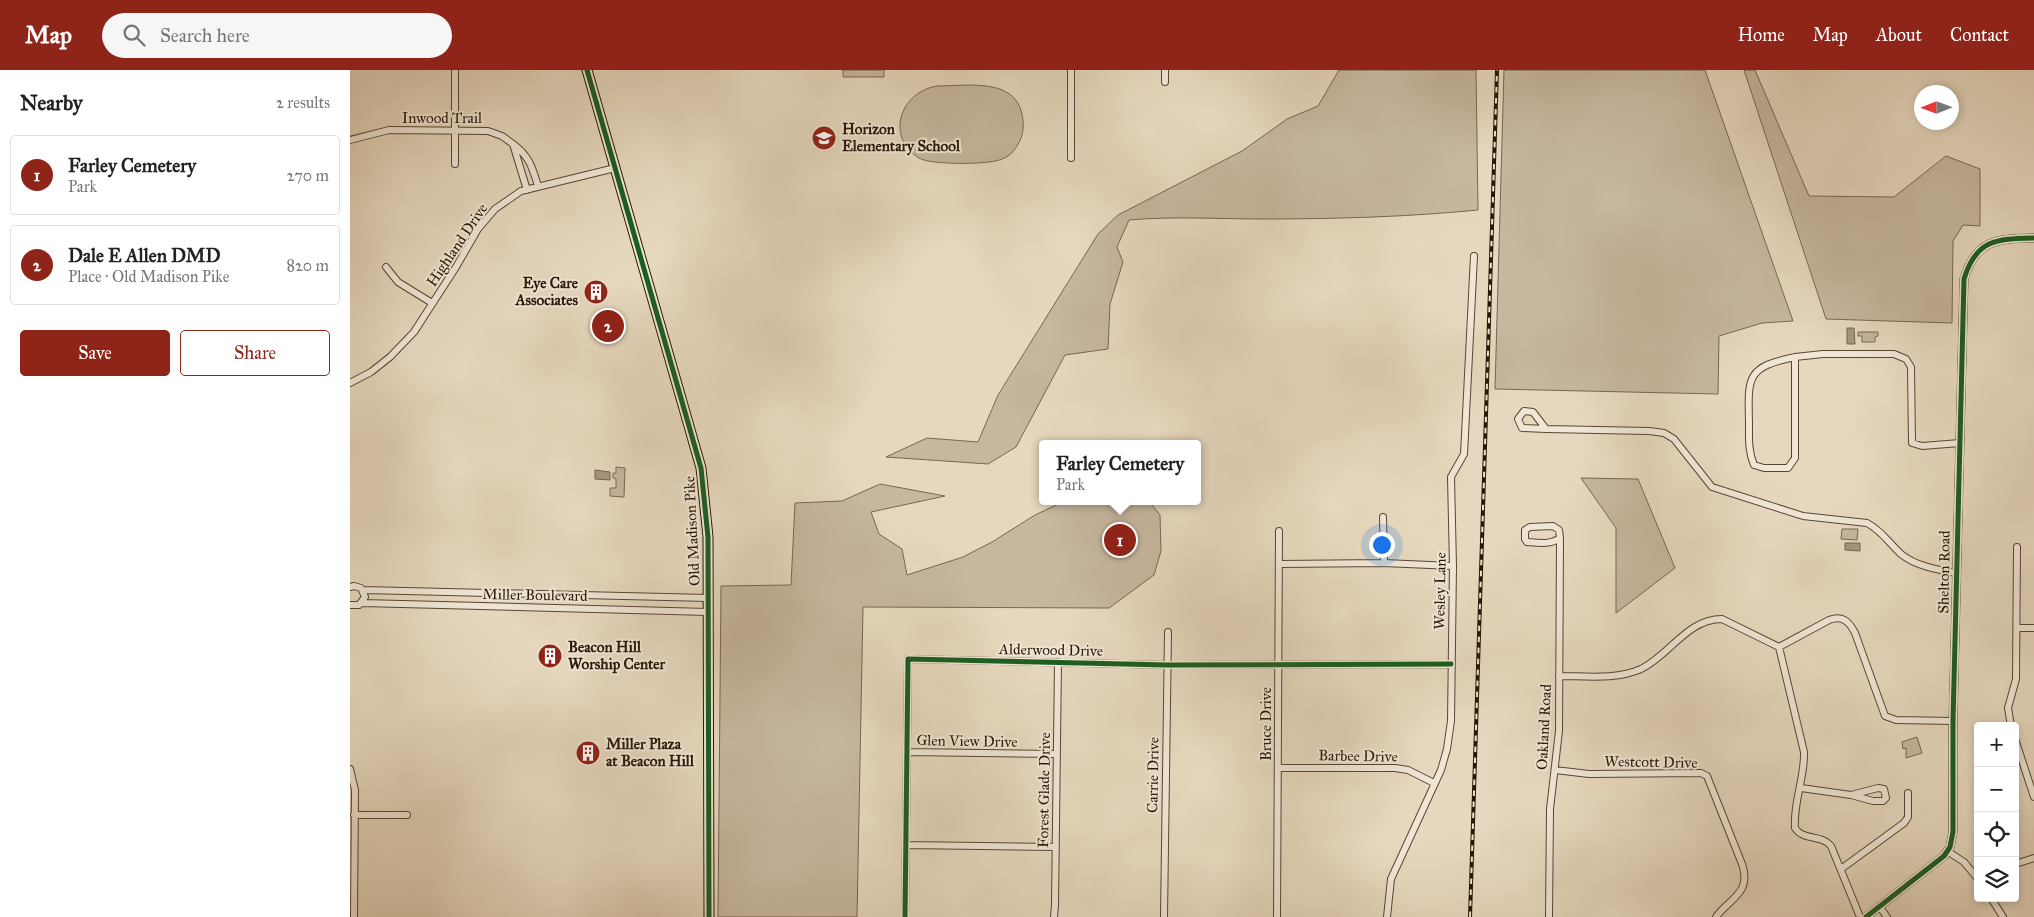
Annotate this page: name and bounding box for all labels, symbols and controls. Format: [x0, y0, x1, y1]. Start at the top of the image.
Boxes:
search box [102, 13, 452, 58]
text: Map [25, 20, 72, 50]
icon: search [120, 21, 148, 49]
text: Search here [160, 24, 250, 47]
text: Home [1738, 24, 1785, 46]
text: Map [1813, 24, 1848, 46]
text: About [1876, 24, 1922, 46]
text: Contact [1950, 24, 2009, 46]
north arrow [1914, 85, 1959, 130]
text: Nearby [20, 90, 83, 116]
text: 2 results [276, 93, 330, 112]
street label: Inwood Trail [402, 109, 483, 127]
place label: Horizon Elementary School [842, 120, 961, 156]
school or university icon: Horizon Elementary School [811, 125, 837, 151]
text: Farley Cemetery [68, 154, 196, 177]
text: 1 [34, 166, 40, 185]
text: 270 m [287, 166, 329, 185]
text: Park [68, 177, 97, 196]
street label: Highland Drive [423, 200, 491, 290]
text: Dale E Allen DMD [68, 244, 220, 267]
text: 2 [33, 256, 41, 275]
text: 820 m [286, 256, 329, 275]
text: Place · Old Madison Pike [68, 267, 229, 286]
place label: Eye Care Associates [514, 274, 579, 309]
building icon: Eye Care Associates [583, 279, 609, 305]
pin: 2 [592, 307, 624, 345]
button: Save [20, 330, 170, 376]
button: Share [180, 330, 330, 376]
popup [1039, 440, 1201, 505]
text: Farley Cemetery [1056, 452, 1184, 475]
text: Park [1056, 475, 1085, 494]
street label: Old Madison Pike [680, 476, 704, 586]
pin: 1 [1104, 521, 1136, 559]
street label: Shelton Road [1934, 530, 1954, 614]
your location [1369, 532, 1395, 558]
street label: Wesley Lane [1430, 552, 1450, 630]
street label: Miller Boulevard [482, 585, 588, 605]
place label: Beacon Hill Worship Center [568, 638, 666, 674]
street label: Alderwood Drive [998, 640, 1103, 660]
building icon: Beacon Hill Worship Center [537, 643, 563, 669]
street label: Oakland Road [1533, 683, 1555, 770]
street label: Bruce Drive [1257, 687, 1275, 761]
map controls [1974, 722, 2019, 902]
button: + [1974, 722, 2019, 767]
street label: Glen View Drive [916, 731, 1018, 751]
street label: Forest Glade Drive [1034, 732, 1054, 848]
place label: Miller Plaza at Beacon Hill [606, 735, 695, 770]
street label: Carrie Drive [1143, 737, 1163, 813]
building icon: Miller Plaza at Beacon Hill [575, 740, 601, 766]
street label: Barbee Drive [1318, 746, 1398, 766]
street label: Westcott Drive [1604, 752, 1698, 772]
button: − [1974, 767, 2019, 812]
button: locate [1974, 812, 2019, 857]
button: layers [1974, 857, 2019, 902]

